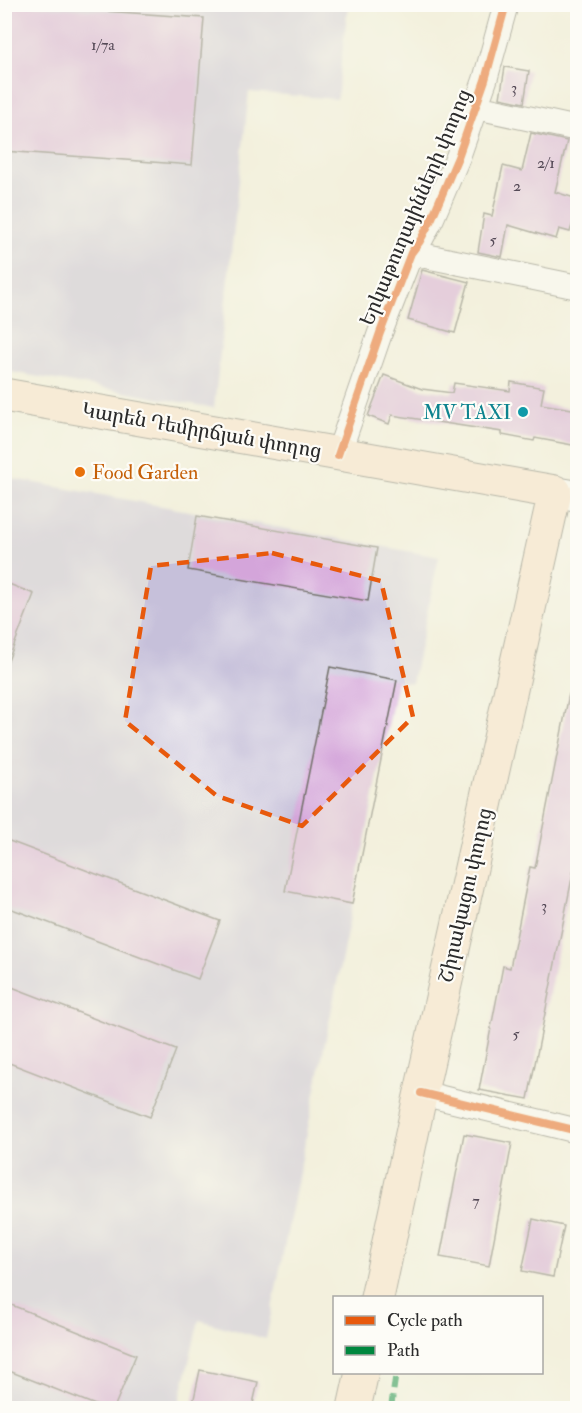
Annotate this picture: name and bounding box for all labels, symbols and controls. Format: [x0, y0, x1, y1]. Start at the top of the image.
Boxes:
house number: 1/7a [91, 35, 115, 55]
house number: 3 [511, 78, 517, 98]
street label: Երկաթուղայինների փողոց [354, 85, 477, 329]
house number: 2/1 [537, 153, 555, 173]
house number: 2 [513, 176, 521, 196]
house number: 5 [489, 230, 497, 250]
street label: Կարեն Դեմիրճյան փողոց [80, 397, 324, 464]
place label: MV TAXI [423, 400, 511, 425]
marker: MV TAXI [516, 405, 530, 419]
place label: Food Garden [92, 460, 198, 485]
marker: Food Garden [73, 465, 87, 479]
street label: Շիրակացու փողոց [433, 805, 498, 985]
house number: 3 [541, 896, 547, 916]
house number: 5 [512, 1024, 520, 1044]
house number: 7 [472, 1191, 480, 1211]
legend [333, 1296, 543, 1374]
text: Cycle path [387, 1309, 463, 1332]
text: Path [387, 1339, 420, 1362]

